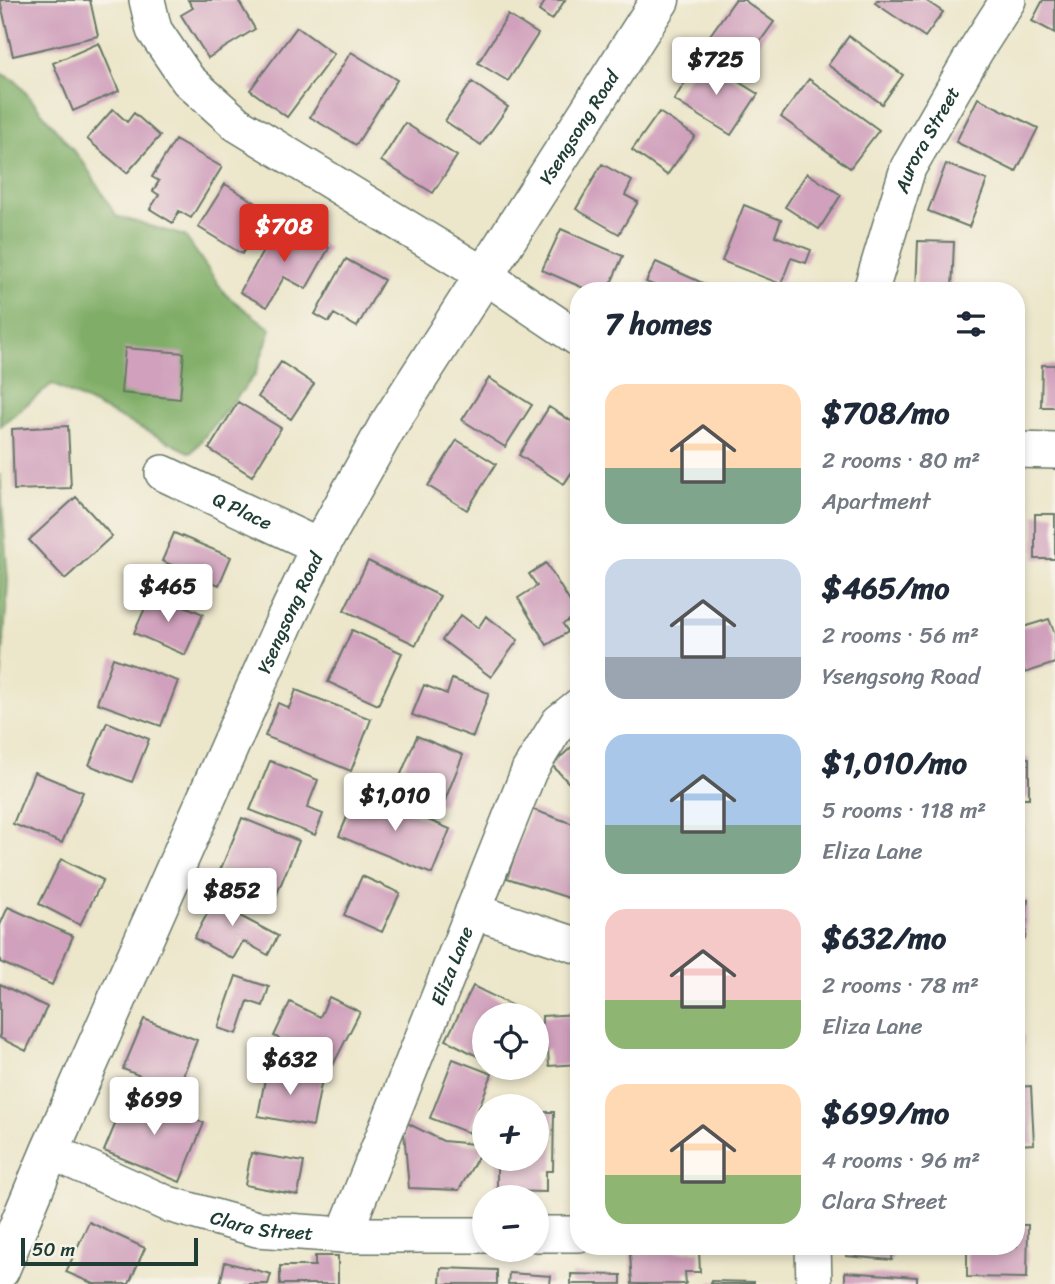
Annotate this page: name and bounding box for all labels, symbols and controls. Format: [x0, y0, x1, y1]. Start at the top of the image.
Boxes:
pin: $725 [675, 38, 757, 97]
text: $725 [688, 39, 744, 80]
street label: Ysengsong Road [530, 62, 629, 191]
street label: Aurora Street [885, 80, 968, 198]
pin: $708 [243, 204, 325, 264]
text: $708 [255, 206, 313, 247]
text: 7 homes [605, 297, 712, 351]
icon: filters [952, 305, 990, 343]
text: $708/mo [822, 386, 950, 440]
icon: home [661, 412, 745, 496]
text: 2 rooms · 80 m² [822, 440, 980, 481]
text: Apartment [822, 481, 931, 522]
street label: Q Place [207, 482, 278, 539]
street label: Ysengsong Road [247, 545, 333, 679]
text: $465/mo [822, 561, 949, 615]
pin: $465 [127, 564, 209, 624]
text: $465 [140, 566, 196, 607]
icon: home [661, 587, 745, 671]
text: 2 rooms · 56 m² [822, 615, 979, 656]
text: Ysengsong Road [822, 656, 980, 697]
text: $1,010/mo [822, 736, 967, 790]
icon: home [661, 762, 745, 846]
pin: $1,010 [338, 774, 452, 833]
text: $1,010 [360, 775, 430, 816]
text: 5 rooms · 118 m² [822, 790, 986, 831]
text: Eliza Lane [822, 831, 923, 872]
pin: $852 [191, 869, 273, 928]
text: $852 [204, 870, 260, 911]
text: $632/mo [822, 911, 946, 965]
street label: Eliza Lane [421, 921, 482, 1010]
icon: home [661, 937, 745, 1021]
text: 2 rooms · 78 m² [822, 965, 979, 1006]
map controls [472, 1003, 549, 1262]
button: locate [472, 1003, 549, 1080]
text: Eliza Lane [822, 1006, 923, 1047]
pin: $632 [249, 1038, 331, 1097]
text: $632 [263, 1039, 317, 1080]
pin: $699 [113, 1078, 195, 1137]
text: $699 [126, 1079, 182, 1120]
text: $699/mo [822, 1086, 949, 1140]
button: + [472, 1094, 549, 1171]
icon: home [661, 1112, 745, 1196]
text: 4 rooms · 96 m² [822, 1140, 980, 1181]
text: Clara Street [822, 1181, 948, 1222]
button: − [472, 1185, 549, 1262]
street label: Clara Street [207, 1200, 314, 1249]
text: 50 m [32, 1233, 75, 1266]
scale bar [21, 1235, 198, 1267]

